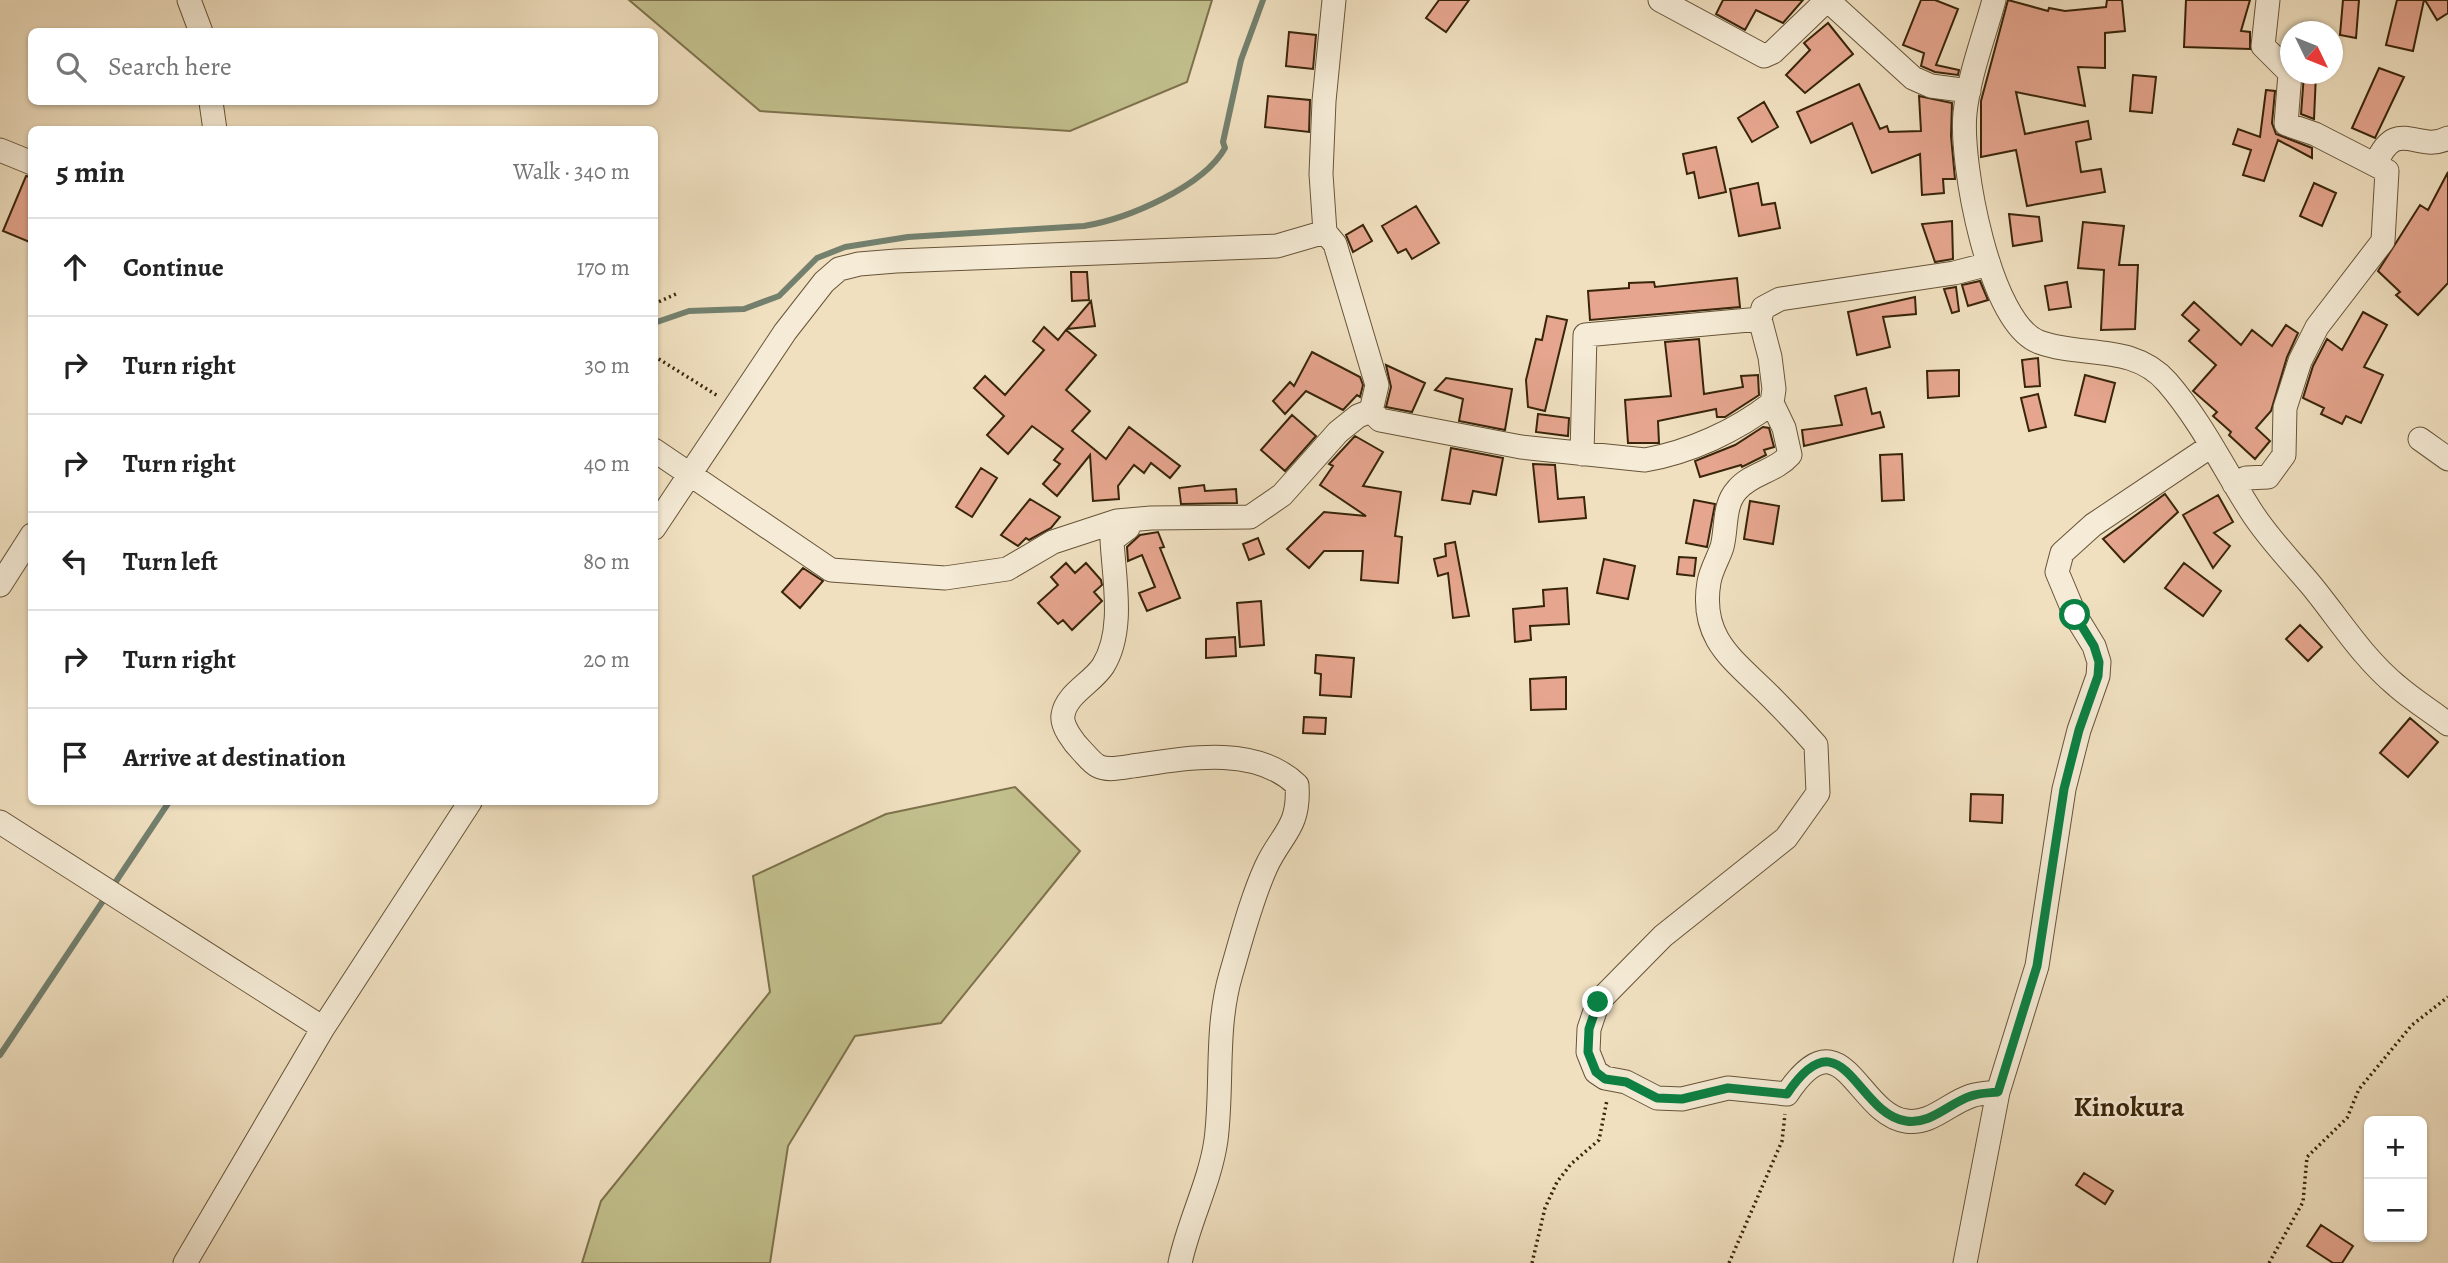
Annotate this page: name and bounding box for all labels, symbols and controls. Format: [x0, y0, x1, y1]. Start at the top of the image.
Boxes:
north arrow [2280, 21, 2343, 84]
search box [28, 28, 658, 105]
icon: search [52, 48, 90, 86]
text: Search here [108, 49, 232, 84]
text: 5 min [56, 152, 125, 192]
text: Walk · 340 m [513, 156, 630, 187]
icon: ahead [56, 248, 94, 286]
text: Continue [123, 250, 224, 285]
text: 170 m [577, 252, 630, 283]
icon: right [56, 346, 94, 384]
text: Turn right [123, 348, 236, 383]
text: 30 m [584, 350, 630, 381]
icon: right [56, 444, 94, 482]
text: Turn right [123, 446, 236, 481]
text: 40 m [584, 448, 630, 479]
icon: left [56, 542, 94, 580]
text: Turn left [123, 544, 218, 579]
text: 80 m [583, 546, 630, 577]
route start [2059, 599, 2090, 630]
icon: right [56, 640, 94, 678]
text: Turn right [123, 642, 236, 677]
text: 20 m [583, 644, 630, 675]
icon: arrive [56, 738, 94, 776]
text: Arrive at destination [123, 740, 346, 775]
route end [1582, 986, 1613, 1017]
district label: Kinokura [2073, 1088, 2185, 1126]
map controls [2364, 1116, 2427, 1242]
button: + [2364, 1116, 2427, 1179]
button: − [2364, 1179, 2427, 1242]

